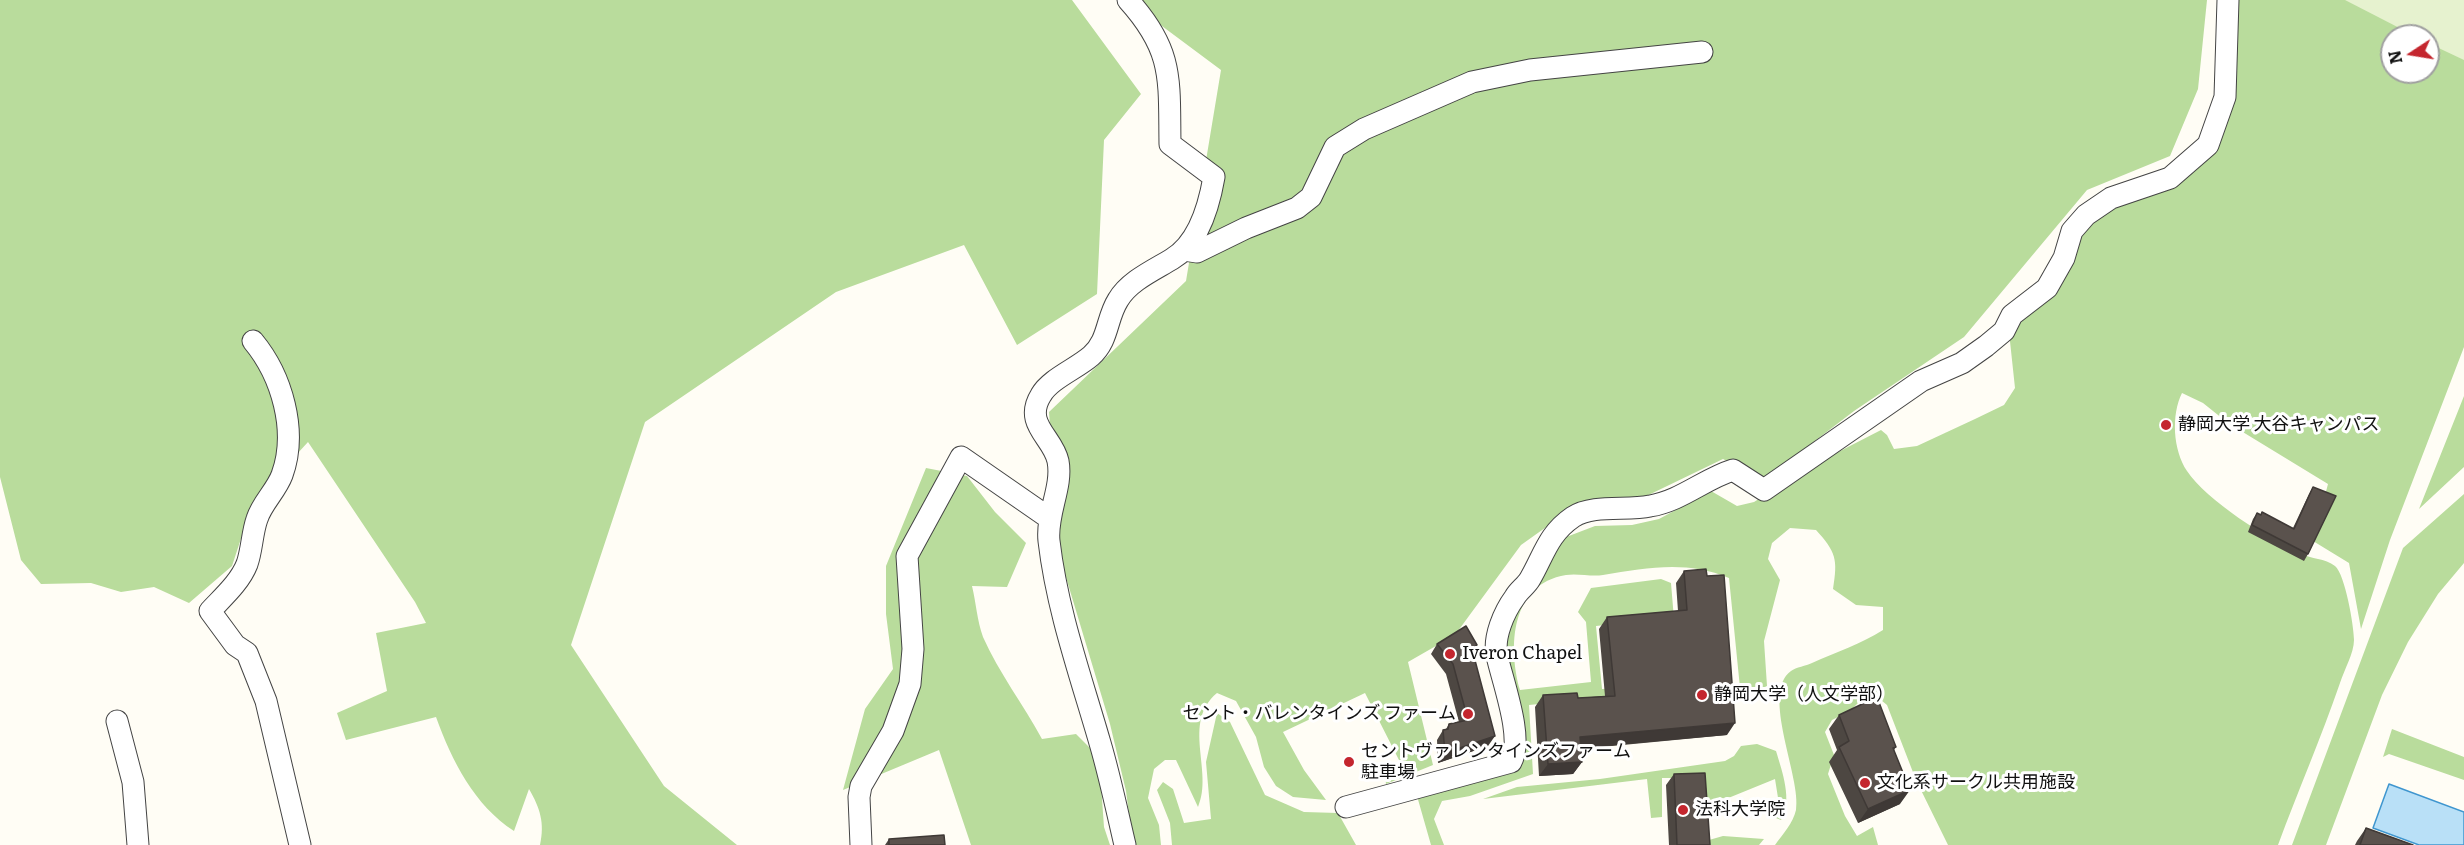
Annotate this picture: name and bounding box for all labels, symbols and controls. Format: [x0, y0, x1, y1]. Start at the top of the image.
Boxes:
north arrow [2380, 24, 2440, 84]
text: N [2381, 48, 2407, 66]
place label: 静岡大学 大谷キャンパス [2178, 414, 2380, 436]
marker: 静岡大学 大谷キャンパス [2159, 418, 2173, 432]
place label: Iveron Chapel [1462, 643, 1582, 665]
marker: Iveron Chapel [1443, 647, 1457, 661]
place label: 静岡大学（人文学部） [1714, 684, 1894, 706]
marker: 静岡大学（人文学部） [1695, 688, 1709, 702]
place label: セント・バレンタインズ ファーム [1182, 703, 1456, 725]
marker: セント・バレンタインズ ファーム [1461, 707, 1475, 721]
place label: セントヴァレンタインズファーム 駐車場 [1361, 741, 1631, 783]
marker: セントヴァレンタインズファーム 駐車場 [1342, 755, 1356, 769]
place label: 文化系サークル共用施設 [1877, 772, 2075, 794]
marker: 文化系サークル共用施設 [1858, 776, 1872, 790]
place label: 法科大学院 [1695, 799, 1785, 821]
marker: 法科大学院 [1676, 803, 1690, 817]

